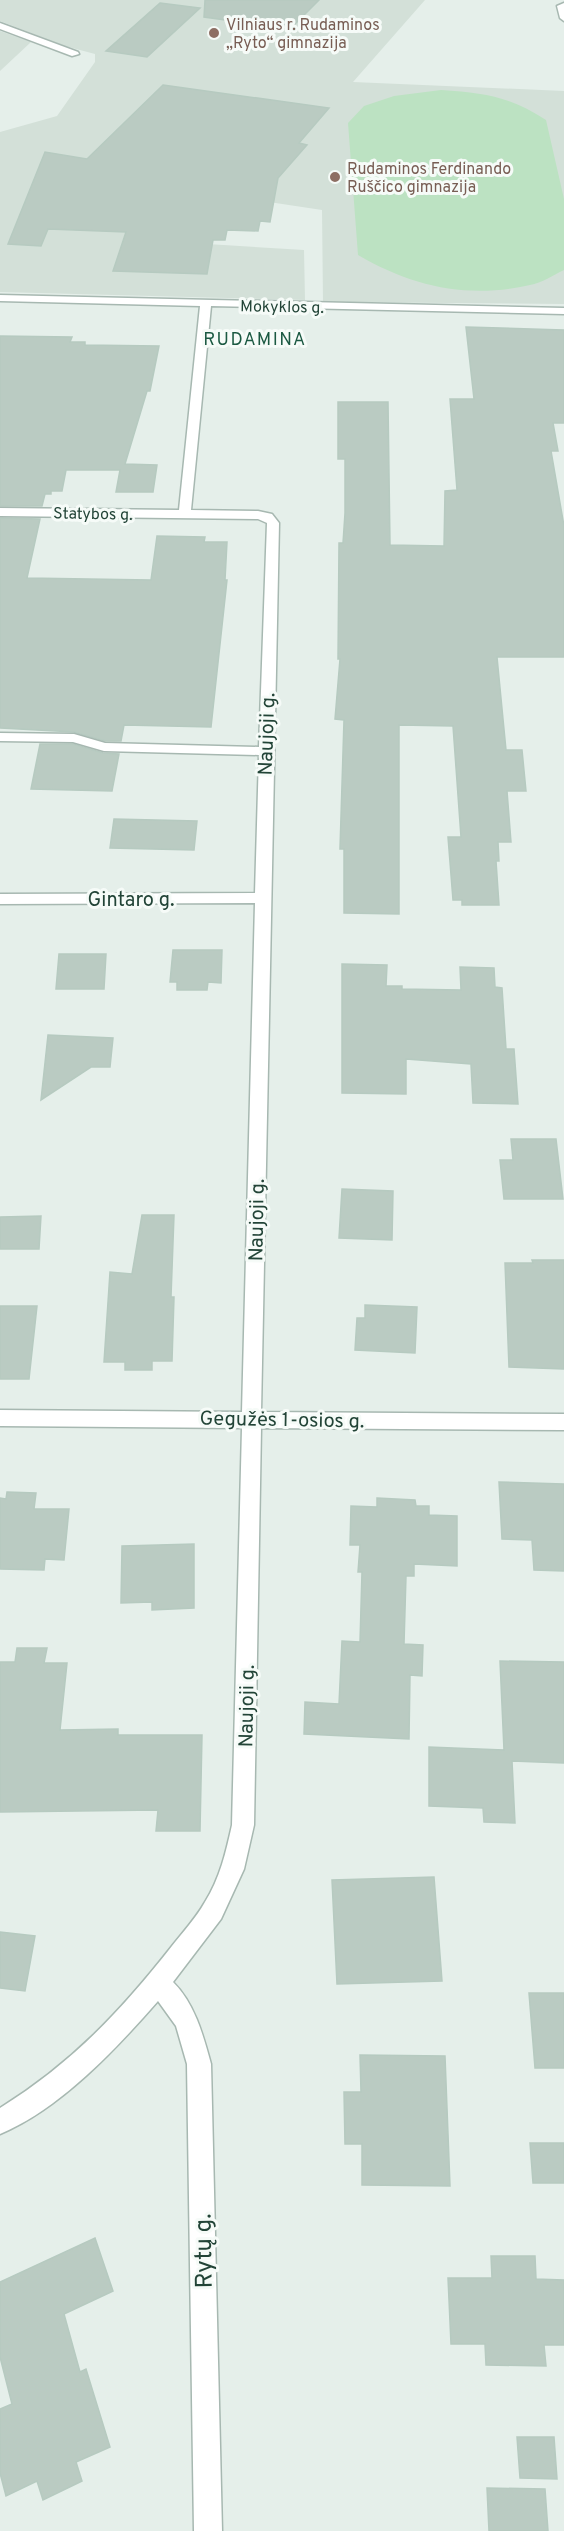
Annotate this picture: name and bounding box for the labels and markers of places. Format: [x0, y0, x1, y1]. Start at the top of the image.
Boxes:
place label: Vilniaus r. Rudaminos „Ryto“ gimnazija [226, 16, 380, 54]
marker: Vilniaus r. Rudaminos „Ryto“ gimnazija [207, 26, 221, 40]
place label: Rudaminos Ferdinando Ruščico gimnazija [347, 160, 511, 198]
marker: Rudaminos Ferdinando Ruščico gimnazija [328, 170, 342, 184]

